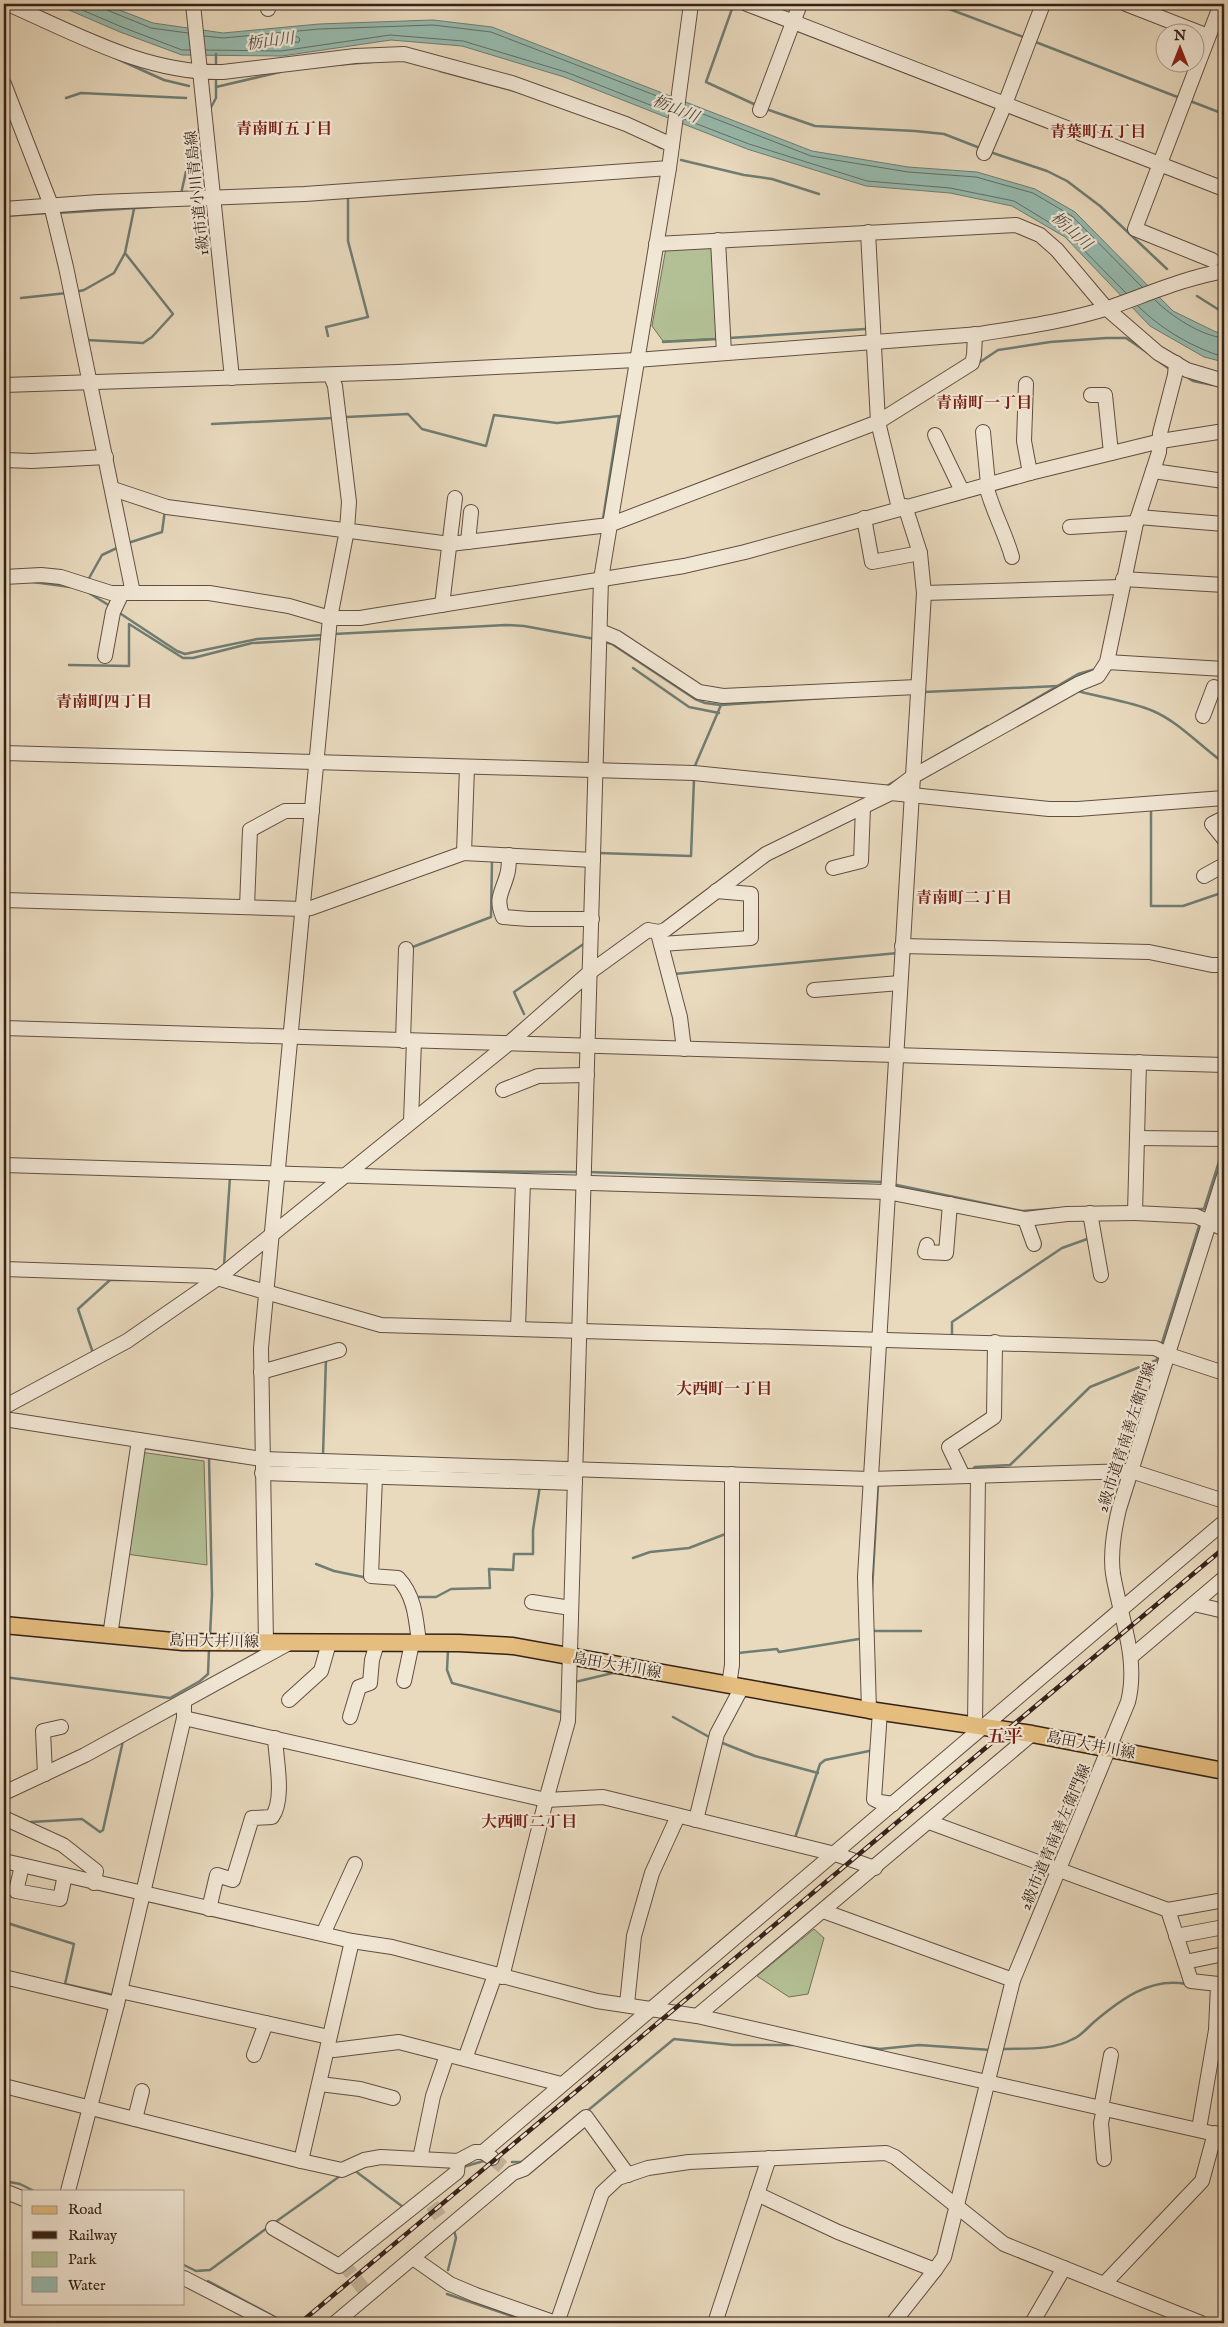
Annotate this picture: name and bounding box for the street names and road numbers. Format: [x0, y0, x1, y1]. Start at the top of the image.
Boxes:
street label: 1級市道小川青島線 [181, 130, 214, 256]
street label: 2級市道青南善左衛門線 [1093, 1360, 1160, 1515]
street label: 島田大井川線 [169, 1631, 259, 1652]
street label: 島田大井川線 [571, 1648, 663, 1683]
street label: 島田大井川線 [1045, 1728, 1137, 1763]
street label: 2級市道青南善左衛門線 [1016, 1761, 1095, 1913]

